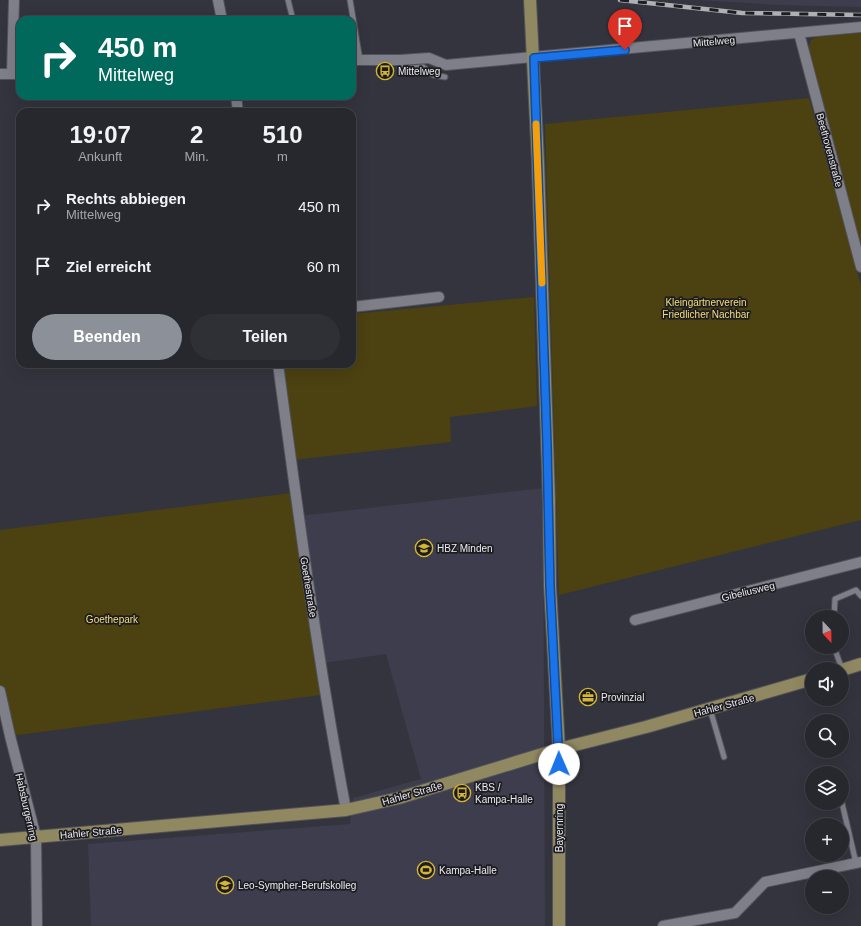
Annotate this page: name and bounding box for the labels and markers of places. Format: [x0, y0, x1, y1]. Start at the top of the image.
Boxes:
pin [608, 9, 642, 50]
bus stop icon: Mittelweg [375, 61, 395, 81]
place label: Mittelweg [398, 66, 440, 77]
school or university icon: HBZ Minden [414, 538, 434, 558]
place label: HBZ Minden [437, 543, 493, 554]
office icon: Provinzial [578, 687, 598, 707]
place label: Provinzial [601, 692, 644, 703]
place label: KBS / Kampa-Halle [475, 782, 533, 805]
bus stop icon: KBS / Kampa-Halle [452, 783, 472, 803]
sports icon: Kampa-Halle [416, 860, 436, 880]
place label: Kampa-Halle [439, 865, 497, 876]
school or university icon: Leo-Sympher-Berufskolleg [215, 875, 235, 895]
place label: Leo-Sympher-Berufskolleg [238, 880, 356, 891]

